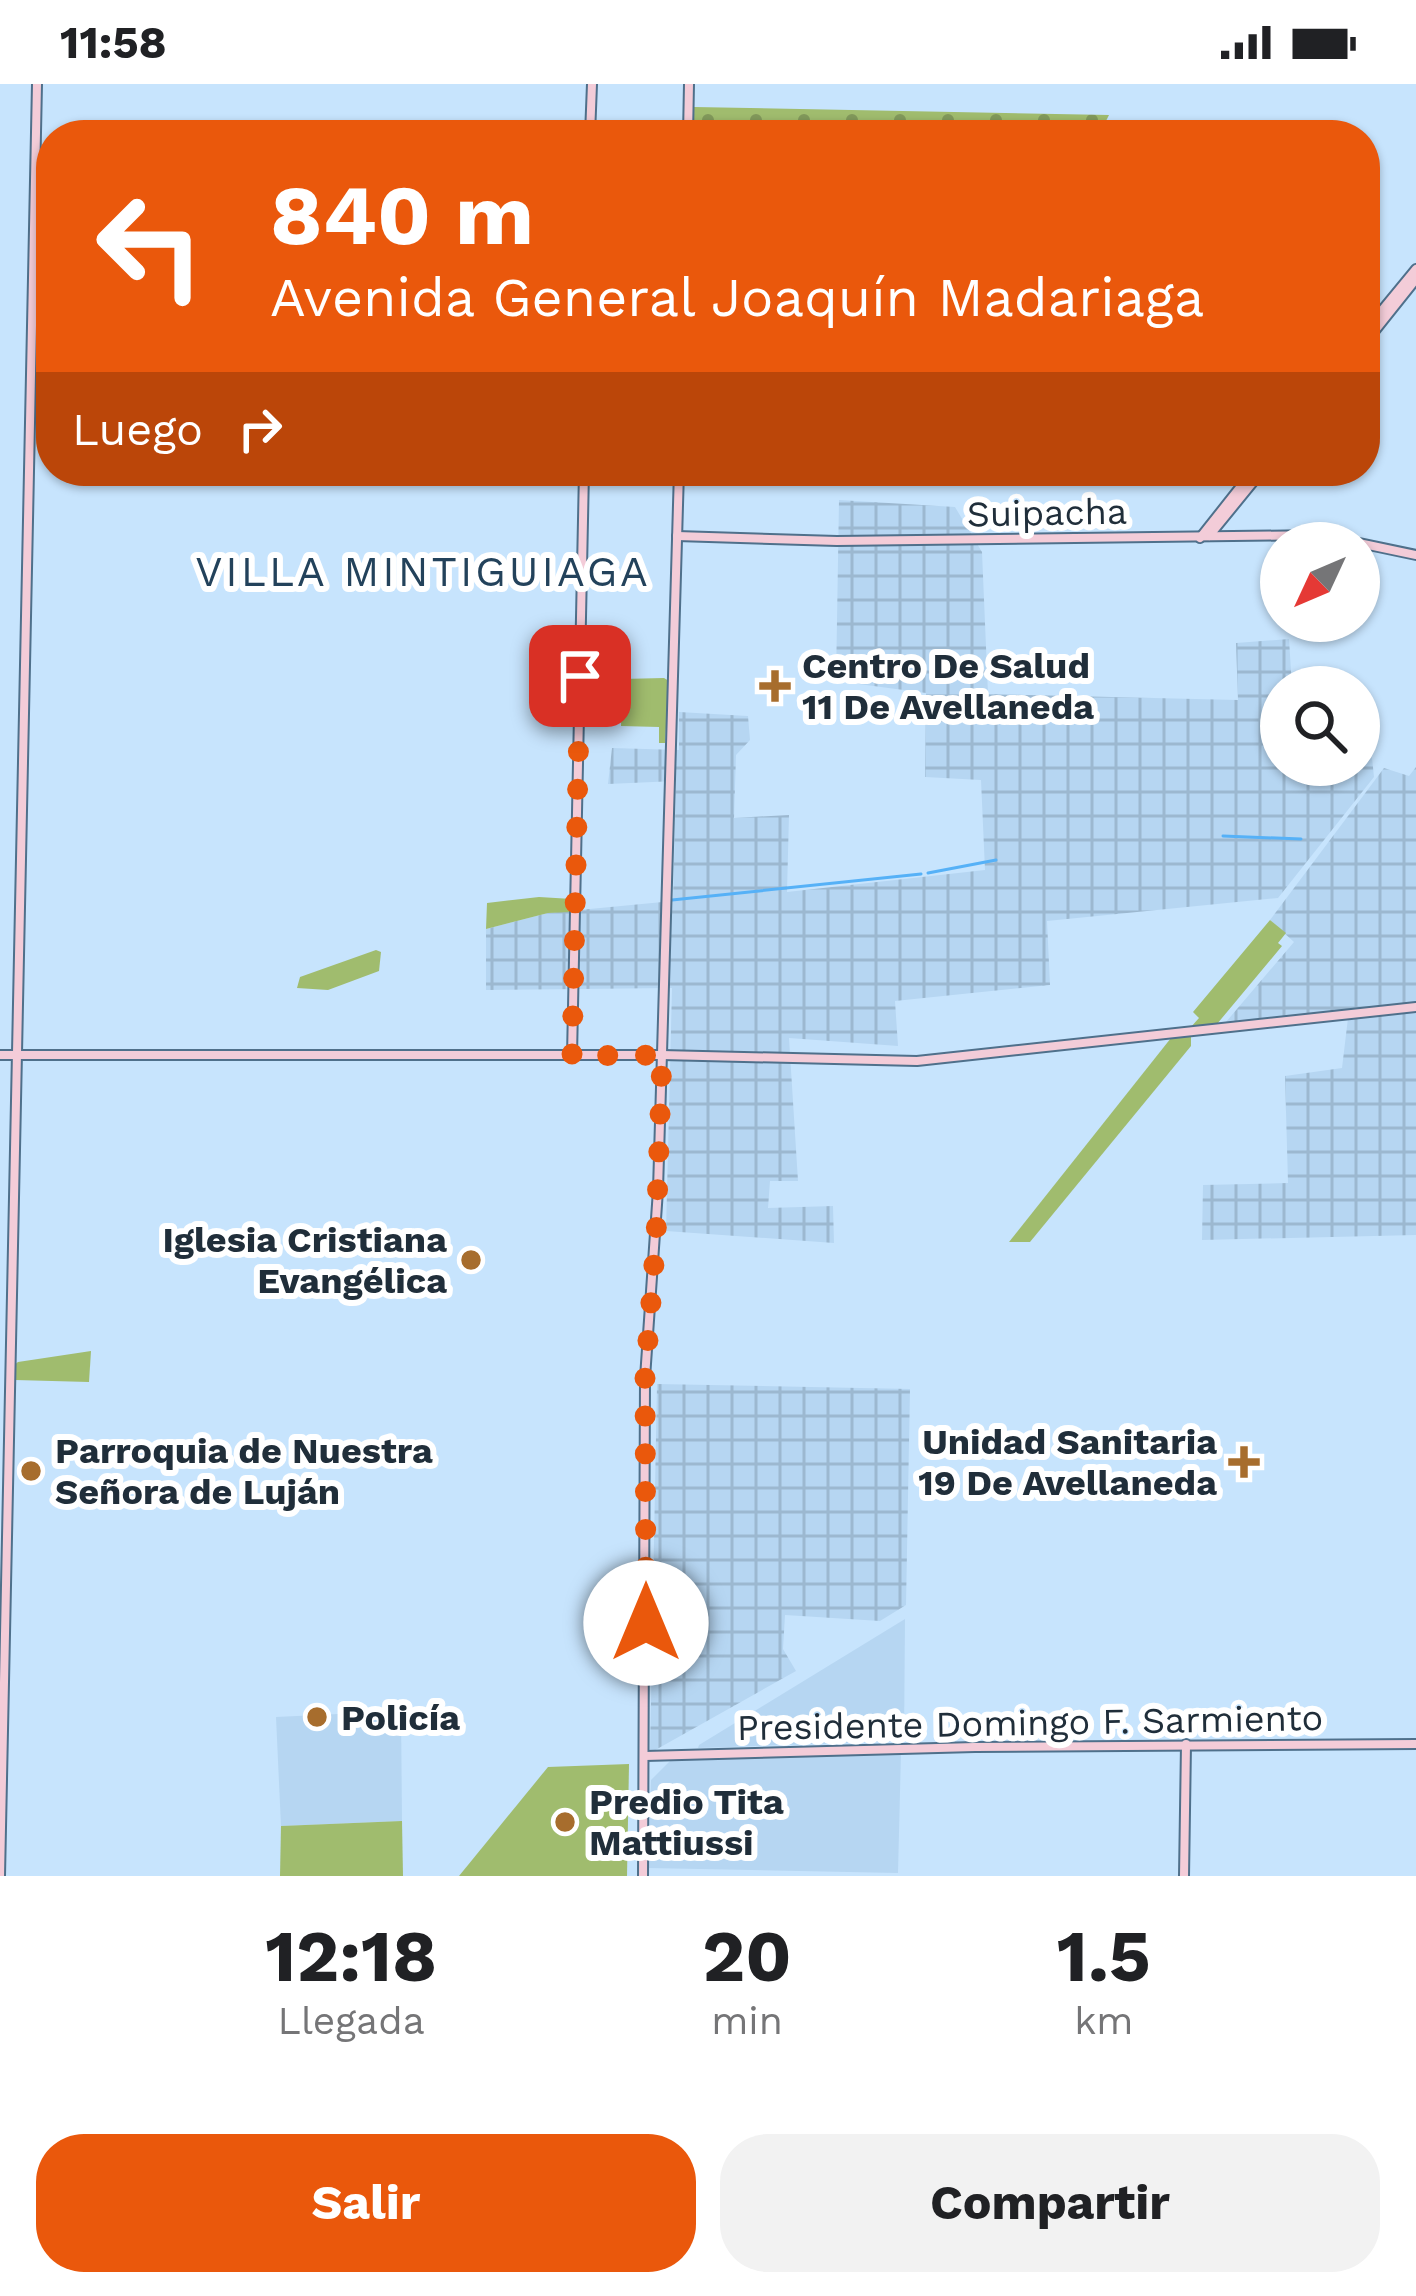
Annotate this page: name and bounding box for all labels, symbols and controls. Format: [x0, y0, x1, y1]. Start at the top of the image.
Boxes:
text: 11:58 [60, 16, 167, 69]
text: 840 m [270, 166, 534, 264]
icon: left [72, 168, 228, 324]
text: Avenida General Joaquín Madariaga [270, 266, 1204, 329]
icon: right [227, 396, 293, 462]
text: Luego [72, 403, 203, 456]
street label: Suipacha [966, 491, 1128, 535]
north arrow [1260, 522, 1380, 642]
map controls [1260, 522, 1380, 786]
district label: VILLA MINTIGUIAGA [195, 547, 651, 596]
pin [529, 625, 631, 727]
icon: arrive [547, 643, 613, 709]
place label: Centro De Salud 11 De Avellaneda [802, 645, 1094, 728]
button: search [1260, 666, 1380, 786]
marker: Centro De Salud 11 De Avellaneda [759, 670, 791, 702]
place label: Iglesia Cristiana Evangélica [163, 1219, 447, 1302]
marker: Iglesia Cristiana Evangélica [458, 1247, 484, 1273]
place label: Unidad Sanitaria 19 De Avellaneda [918, 1421, 1217, 1504]
place label: Parroquia de Nuestra Señora de Luján [55, 1430, 433, 1513]
marker: Unidad Sanitaria 19 De Avellaneda [1228, 1446, 1260, 1478]
marker: Parroquia de Nuestra Señora de Luján [18, 1458, 44, 1484]
position arrow [583, 1560, 709, 1686]
place label: Policía [341, 1697, 460, 1739]
street label: Presidente Domingo F. Sarmiento [736, 1697, 1324, 1749]
marker: Policía [304, 1704, 330, 1730]
place label: Predio Tita Mattiussi [589, 1781, 784, 1864]
marker: Predio Tita Mattiussi [552, 1809, 578, 1835]
text: 12:18 [265, 1914, 437, 1998]
text: 20 [702, 1914, 792, 1998]
text: 1.5 [1057, 1914, 1151, 1998]
text: Llegada [278, 1998, 425, 2043]
text: min [711, 1998, 783, 2043]
text: km [1074, 1998, 1133, 2043]
button: Salir [36, 2134, 696, 2272]
button: Compartir [720, 2134, 1380, 2272]

